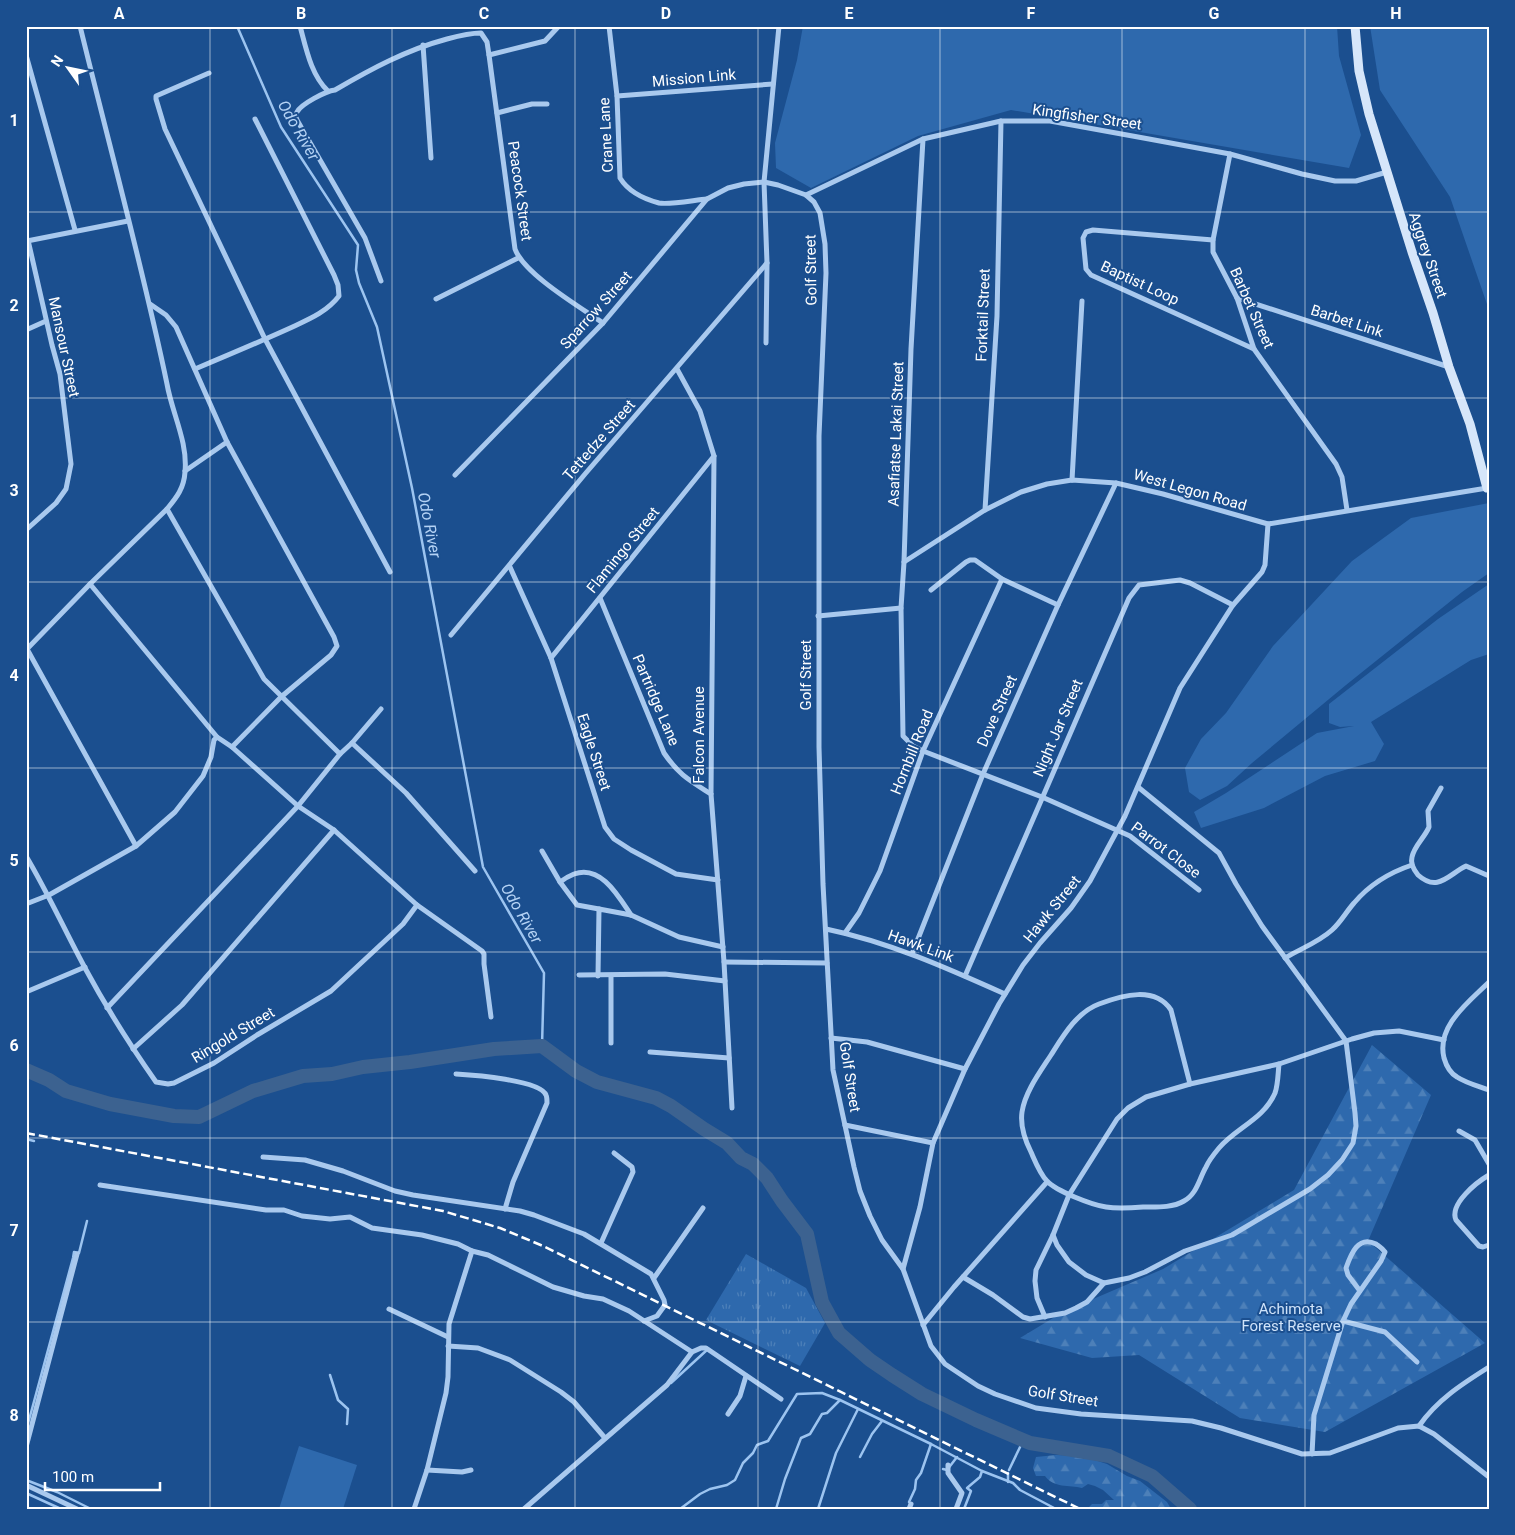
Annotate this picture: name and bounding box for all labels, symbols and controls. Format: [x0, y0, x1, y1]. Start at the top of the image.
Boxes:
text: A [114, 4, 125, 23]
text: B [296, 4, 306, 23]
text: C [479, 4, 489, 23]
text: D [661, 4, 671, 23]
text: E [845, 4, 854, 23]
text: F [1027, 4, 1036, 23]
text: G [1209, 4, 1220, 23]
text: H [1390, 4, 1402, 23]
north arrow [42, 42, 92, 92]
text: N [48, 52, 67, 69]
street label: Mission Link [651, 65, 737, 91]
water label: Odo River [274, 97, 324, 164]
street label: Crane Lane [595, 97, 617, 173]
street label: Kingfisher Street [1031, 100, 1143, 134]
text: 1 [9, 111, 19, 130]
street label: Peacock Street [504, 140, 536, 242]
street label: Aggrey Street [1405, 210, 1451, 300]
street label: Golf Street [801, 234, 821, 306]
street label: Baptist Loop [1098, 257, 1182, 309]
street label: Barbet Street [1226, 265, 1278, 352]
street label: Sparrow Street [556, 267, 636, 353]
street label: Forktail Street [972, 268, 994, 362]
street label: Mansour Street [45, 295, 83, 399]
text: 2 [9, 296, 19, 315]
street label: Barbet Link [1308, 301, 1386, 341]
street label: Asafiatse Lakai Street [884, 361, 908, 507]
street label: Tettedze Street [559, 396, 639, 484]
street label: West Legon Road [1131, 465, 1249, 515]
text: 3 [9, 481, 19, 500]
water label: Odo River [414, 491, 445, 560]
street label: Flamingo Street [583, 503, 663, 597]
street label: Golf Street [797, 639, 815, 710]
street label: Partridge Lane [629, 652, 683, 749]
text: 4 [9, 666, 19, 685]
street label: Dove Street [973, 672, 1021, 750]
street label: Night Jar Street [1029, 676, 1087, 780]
street label: Falcon Avenue [690, 686, 708, 784]
street label: Hornbill Road [887, 707, 937, 797]
street label: Eagle Street [573, 711, 615, 793]
street label: Parrot Close [1128, 818, 1204, 882]
text: 5 [9, 851, 19, 870]
street label: Hawk Street [1020, 872, 1085, 946]
water label: Odo River [497, 880, 547, 947]
street label: Hawk Link [885, 926, 957, 966]
street label: Ringold Street [188, 1003, 278, 1067]
text: 6 [9, 1036, 19, 1055]
street label: Golf Street [836, 1041, 864, 1114]
text: 7 [9, 1221, 19, 1240]
park label: Achimota Forest Reserve [1241, 1300, 1341, 1335]
street label: Golf Street [1027, 1382, 1100, 1410]
text: 8 [9, 1406, 19, 1425]
scale bar [45, 1460, 160, 1492]
text: 100 m [52, 1468, 94, 1486]

